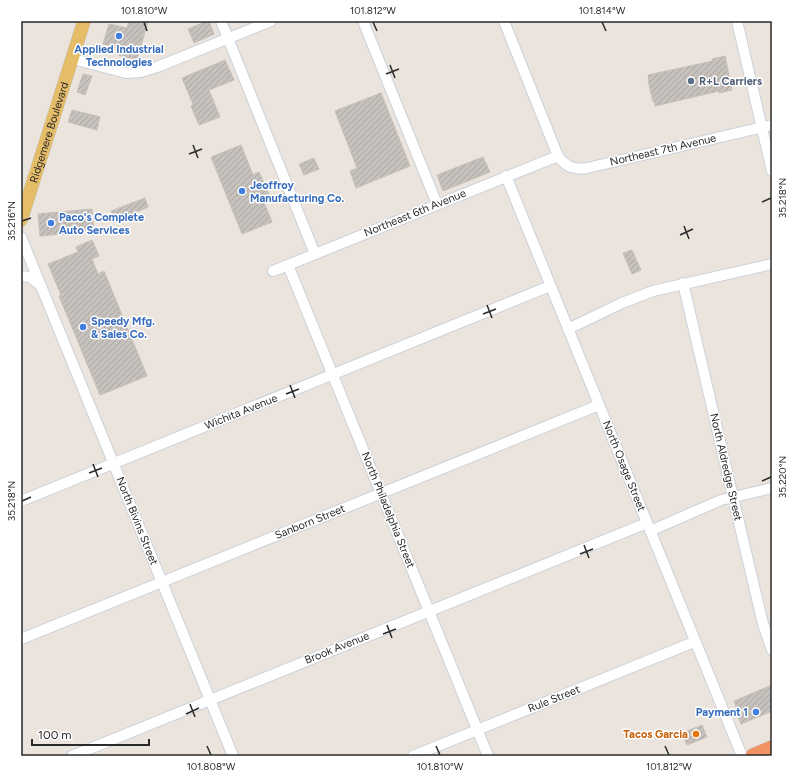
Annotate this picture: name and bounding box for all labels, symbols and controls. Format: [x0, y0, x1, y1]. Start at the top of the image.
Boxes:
text: 101.810°W [121, 4, 168, 17]
text: 101.812°W [350, 4, 396, 17]
text: 101.814°W [579, 4, 626, 17]
marker: Applied Industrial Technologies [114, 31, 124, 41]
place label: Applied Industrial Technologies [74, 43, 164, 69]
place label: R+L Carriers [699, 75, 762, 88]
marker: R+L Carriers [686, 76, 696, 86]
street label: Ridgemere Boulevard [27, 80, 71, 184]
street label: Northeast 7th Avenue [609, 131, 717, 169]
text: 35.218°N [776, 178, 789, 218]
place label: Jeoffroy Manufacturing Co. [250, 179, 344, 205]
marker: Jeoffroy Manufacturing Co. [237, 186, 247, 196]
street label: Northeast 6th Avenue [362, 187, 468, 239]
text: 35.216°N [5, 201, 18, 241]
place label: Paco's Complete Auto Services [59, 211, 144, 237]
marker: Paco's Complete Auto Services [46, 218, 56, 228]
place label: Speedy Mfg. & Sales Co. [91, 315, 155, 341]
marker: Speedy Mfg. & Sales Co. [78, 322, 88, 332]
street label: Wichita Avenue [203, 391, 279, 433]
street label: North Aldredge Street [707, 412, 745, 522]
street label: North Osage Street [600, 419, 648, 513]
street label: North Philadelphia Street [359, 450, 417, 570]
text: 35.220°N [776, 456, 789, 498]
street label: North Bivins Street [113, 475, 161, 567]
text: 35.218°N [5, 481, 18, 521]
street label: Sanborn Street [273, 502, 347, 542]
street label: Brook Avenue [303, 629, 371, 667]
street label: Rule Street [526, 683, 582, 715]
place label: Payment 1 [696, 706, 748, 719]
marker: Payment 1 [751, 707, 761, 717]
scale bar [32, 721, 149, 747]
text: 100 m [38, 728, 72, 742]
place label: Tacos Garcia [623, 728, 688, 741]
marker: Tacos Garcia [691, 729, 701, 739]
text: 101.808°W [187, 760, 236, 773]
text: 101.810°W [417, 760, 464, 773]
text: 101.812°W [646, 760, 692, 773]

